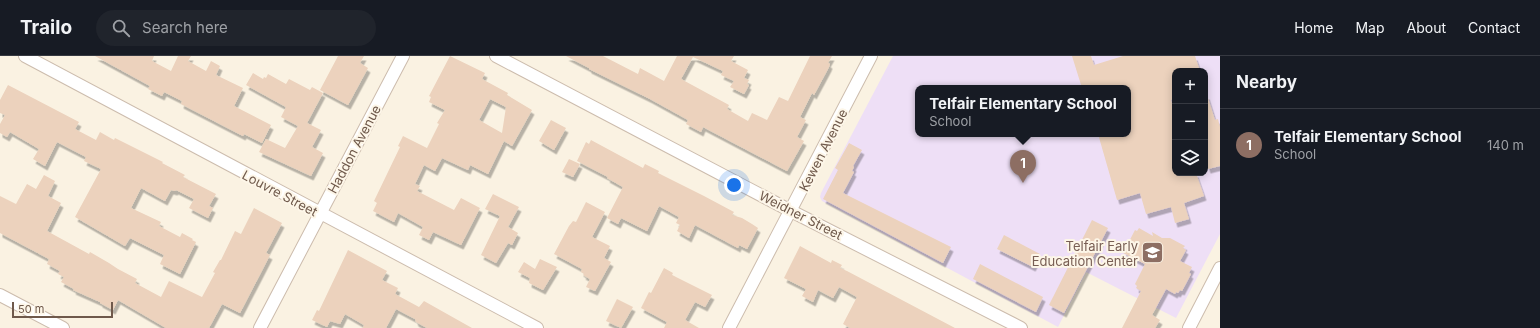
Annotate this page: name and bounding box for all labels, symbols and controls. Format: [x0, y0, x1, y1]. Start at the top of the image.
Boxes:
search box [96, 10, 376, 46]
text: Trailo [20, 16, 72, 39]
icon: search [110, 17, 132, 39]
text: Search here [142, 18, 228, 37]
text: Home [1294, 19, 1333, 36]
text: Map [1355, 19, 1385, 36]
text: About [1407, 19, 1446, 36]
text: Contact [1468, 19, 1520, 36]
map controls [1172, 68, 1208, 176]
button: + [1172, 68, 1208, 104]
text: Nearby [1236, 72, 1297, 92]
popup [915, 85, 1131, 137]
text: Telfair Elementary School [929, 94, 1117, 113]
street label: Haddon Avenue [324, 102, 384, 196]
button: − [1172, 104, 1208, 140]
street label: Kewen Avenue [795, 106, 851, 194]
text: School [929, 113, 971, 129]
text: Telfair Elementary School [1274, 127, 1462, 146]
text: 1 [1246, 137, 1252, 153]
text: 140 m [1487, 137, 1524, 153]
button: layers [1172, 140, 1208, 176]
text: School [1274, 146, 1316, 162]
pin: 1 [1010, 150, 1036, 183]
street label: Louvre Street [240, 167, 320, 219]
your location [724, 175, 744, 195]
street label: Weidner Street [757, 187, 845, 243]
place label: Telfair Early Education Center [1032, 238, 1138, 269]
school or university icon: Telfair Early Education Center [1140, 240, 1166, 266]
scale bar [12, 300, 113, 319]
text: 50 m [18, 302, 44, 316]

